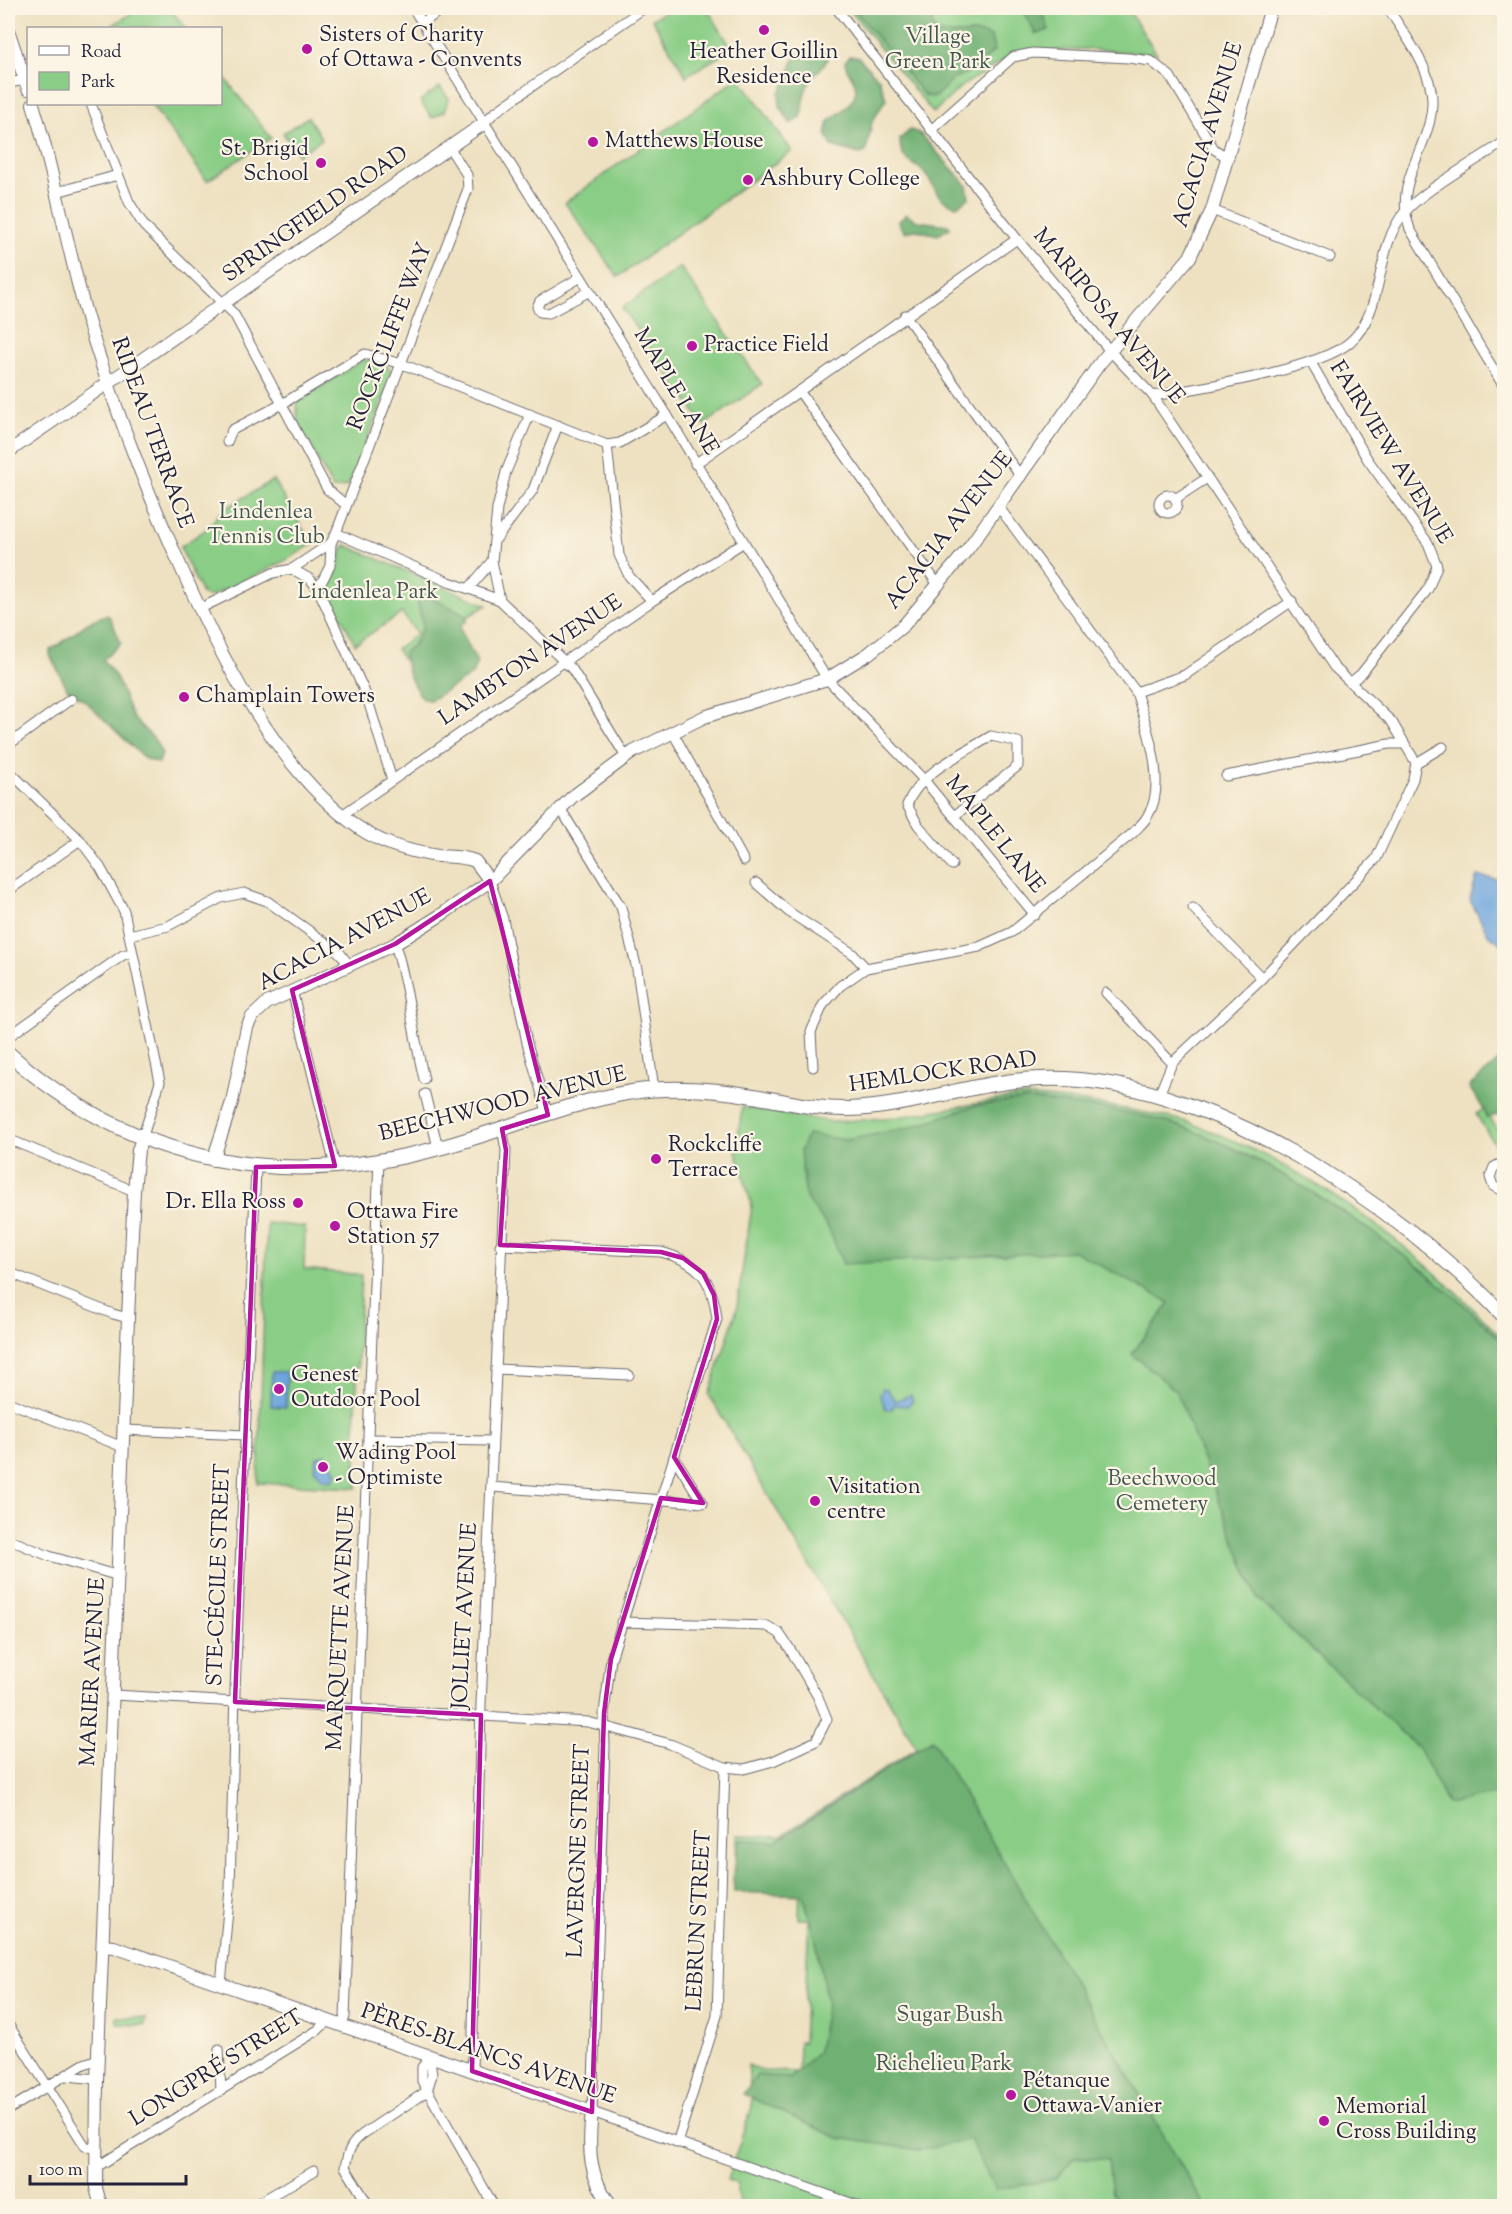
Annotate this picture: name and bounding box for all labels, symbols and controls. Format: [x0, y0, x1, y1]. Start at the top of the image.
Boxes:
place label: Sisters of Charity of Ottawa - Convents [319, 20, 522, 77]
park label: Village Green Park [885, 22, 991, 79]
marker: Heather Goillin Residence [757, 23, 771, 37]
legend [27, 27, 222, 105]
place label: Heather Goillin Residence [690, 37, 838, 94]
street label: ACACIA AVENUE [1166, 38, 1252, 232]
text: Road [81, 40, 121, 66]
marker: Sisters of Charity of Ottawa - Convents [300, 42, 314, 56]
text: Park [81, 70, 116, 96]
place label: Matthews House [605, 126, 764, 158]
place label: St. Brigid School [221, 134, 309, 191]
marker: Matthews House [586, 135, 600, 149]
street label: SPRINGFIELD ROAD [217, 139, 415, 291]
marker: St. Brigid School [314, 156, 328, 170]
place label: Ashbury College [760, 164, 920, 196]
marker: Ashbury College [741, 173, 755, 187]
street label: MARIPOSA AVENUE [1024, 222, 1192, 412]
street label: ROCKCLIFFE WAY [340, 238, 442, 436]
street label: MAPLE LANE [624, 322, 726, 462]
place label: Practice Field [704, 330, 829, 362]
street label: RIDEAU TERRACE [102, 333, 200, 533]
marker: Practice Field [685, 339, 699, 353]
street label: FAIRVIEW AVENUE [1321, 355, 1459, 551]
street label: ACACIA AVENUE [878, 445, 1022, 617]
park label: Lindenlea Tennis Club [207, 497, 325, 554]
park label: Lindenlea Park [298, 577, 438, 609]
street label: LAMBTON AVENUE [433, 587, 629, 735]
place label: Champlain Towers [196, 681, 375, 713]
marker: Champlain Towers [177, 690, 191, 704]
street label: MAPLE LANE [936, 769, 1052, 901]
street label: ACACIA AVENUE [253, 882, 437, 1000]
street label: HEMLOCK ROAD [847, 1044, 1039, 1102]
street label: BEECHWOOD AVENUE [376, 1059, 630, 1151]
place label: Rockcliffe Terrace [668, 1130, 762, 1187]
marker: Rockcliffe Terrace [649, 1152, 663, 1166]
place label: Dr. Ella Ross [165, 1187, 286, 1219]
marker: Dr. Ella Ross [291, 1196, 305, 1210]
place label: Ottawa Fire Station 57 [347, 1197, 458, 1254]
marker: Ottawa Fire Station 57 [328, 1219, 342, 1233]
place label: Genest Outdoor Pool [291, 1360, 421, 1417]
marker: Genest Outdoor Pool [272, 1382, 286, 1396]
place label: Wading Pool - Optimiste [335, 1438, 456, 1495]
marker: Wading Pool - Optimiste [316, 1460, 330, 1474]
street label: STE-CÉCILE STREET [199, 1462, 240, 1687]
park label: Beechwood Cemetery [1107, 1464, 1217, 1521]
place label: Visitation centre [827, 1472, 921, 1529]
marker: Visitation centre [808, 1494, 822, 1508]
street label: MARQUETTE AVENUE [320, 1504, 364, 1752]
street label: JOLLIET AVENUE [445, 1522, 487, 1711]
street label: MARIER AVENUE [73, 1577, 115, 1767]
street label: LAVERGNE STREET [560, 1743, 600, 1959]
street label: LEBRUN STREET [679, 1829, 721, 2012]
street label: PÈRES-BLANCS AVENUE [356, 1995, 620, 2114]
park label: Sugar Bush [896, 2000, 1004, 2032]
street label: LONGPRÉ STREET [123, 2001, 311, 2136]
park label: Richelieu Park [876, 2049, 1012, 2081]
place label: Pétanque Ottawa-Vanier [1023, 2066, 1162, 2123]
marker: Pétanque Ottawa-Vanier [1004, 2088, 1018, 2102]
place label: Memorial Cross Building [1336, 2092, 1477, 2149]
marker: Memorial Cross Building [1317, 2114, 1331, 2128]
scale bar [30, 2148, 186, 2186]
text: 100 m [39, 2158, 83, 2184]

